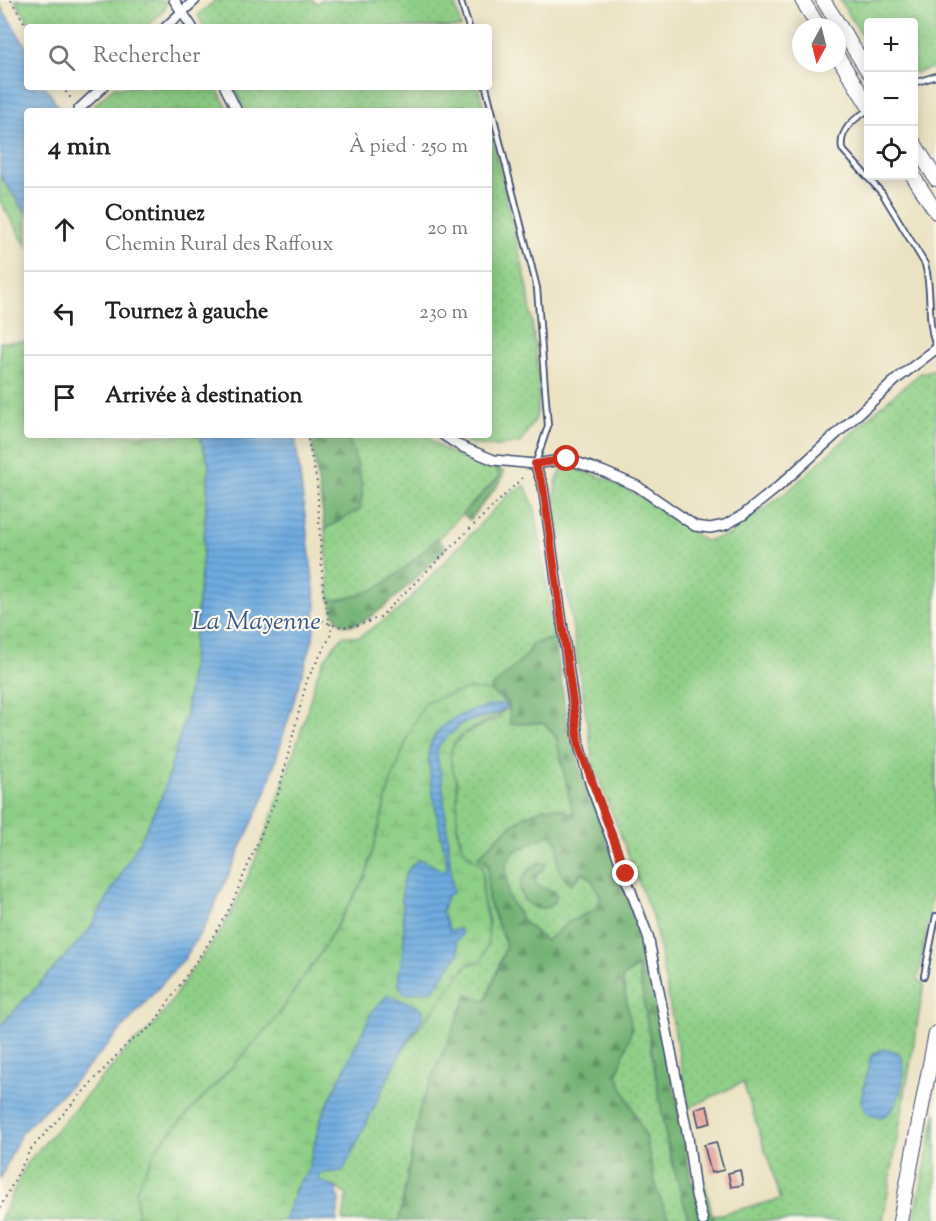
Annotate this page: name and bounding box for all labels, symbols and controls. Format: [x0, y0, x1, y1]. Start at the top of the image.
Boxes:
north arrow [792, 18, 846, 72]
map controls [864, 18, 918, 180]
button: + [864, 18, 918, 72]
search box [24, 24, 492, 90]
icon: search [45, 41, 78, 74]
text: Rechercher [93, 41, 200, 73]
button: − [864, 72, 918, 126]
button: locate [864, 126, 918, 180]
text: 4 min [48, 129, 111, 166]
text: À pied · 250 m [349, 133, 468, 162]
text: Continuez [105, 199, 205, 231]
icon: ahead [48, 213, 81, 246]
text: 20 m [427, 215, 468, 244]
text: Chemin Rural des Raffoux [105, 231, 333, 260]
icon: left [48, 297, 81, 330]
text: Tournez à gauche [105, 297, 268, 329]
text: 230 m [419, 299, 468, 328]
icon: arrive [48, 381, 81, 414]
text: Arrivée à destination [105, 381, 302, 413]
route start [553, 445, 579, 471]
water label: La Mayenne [191, 604, 321, 641]
route end [612, 860, 638, 886]

